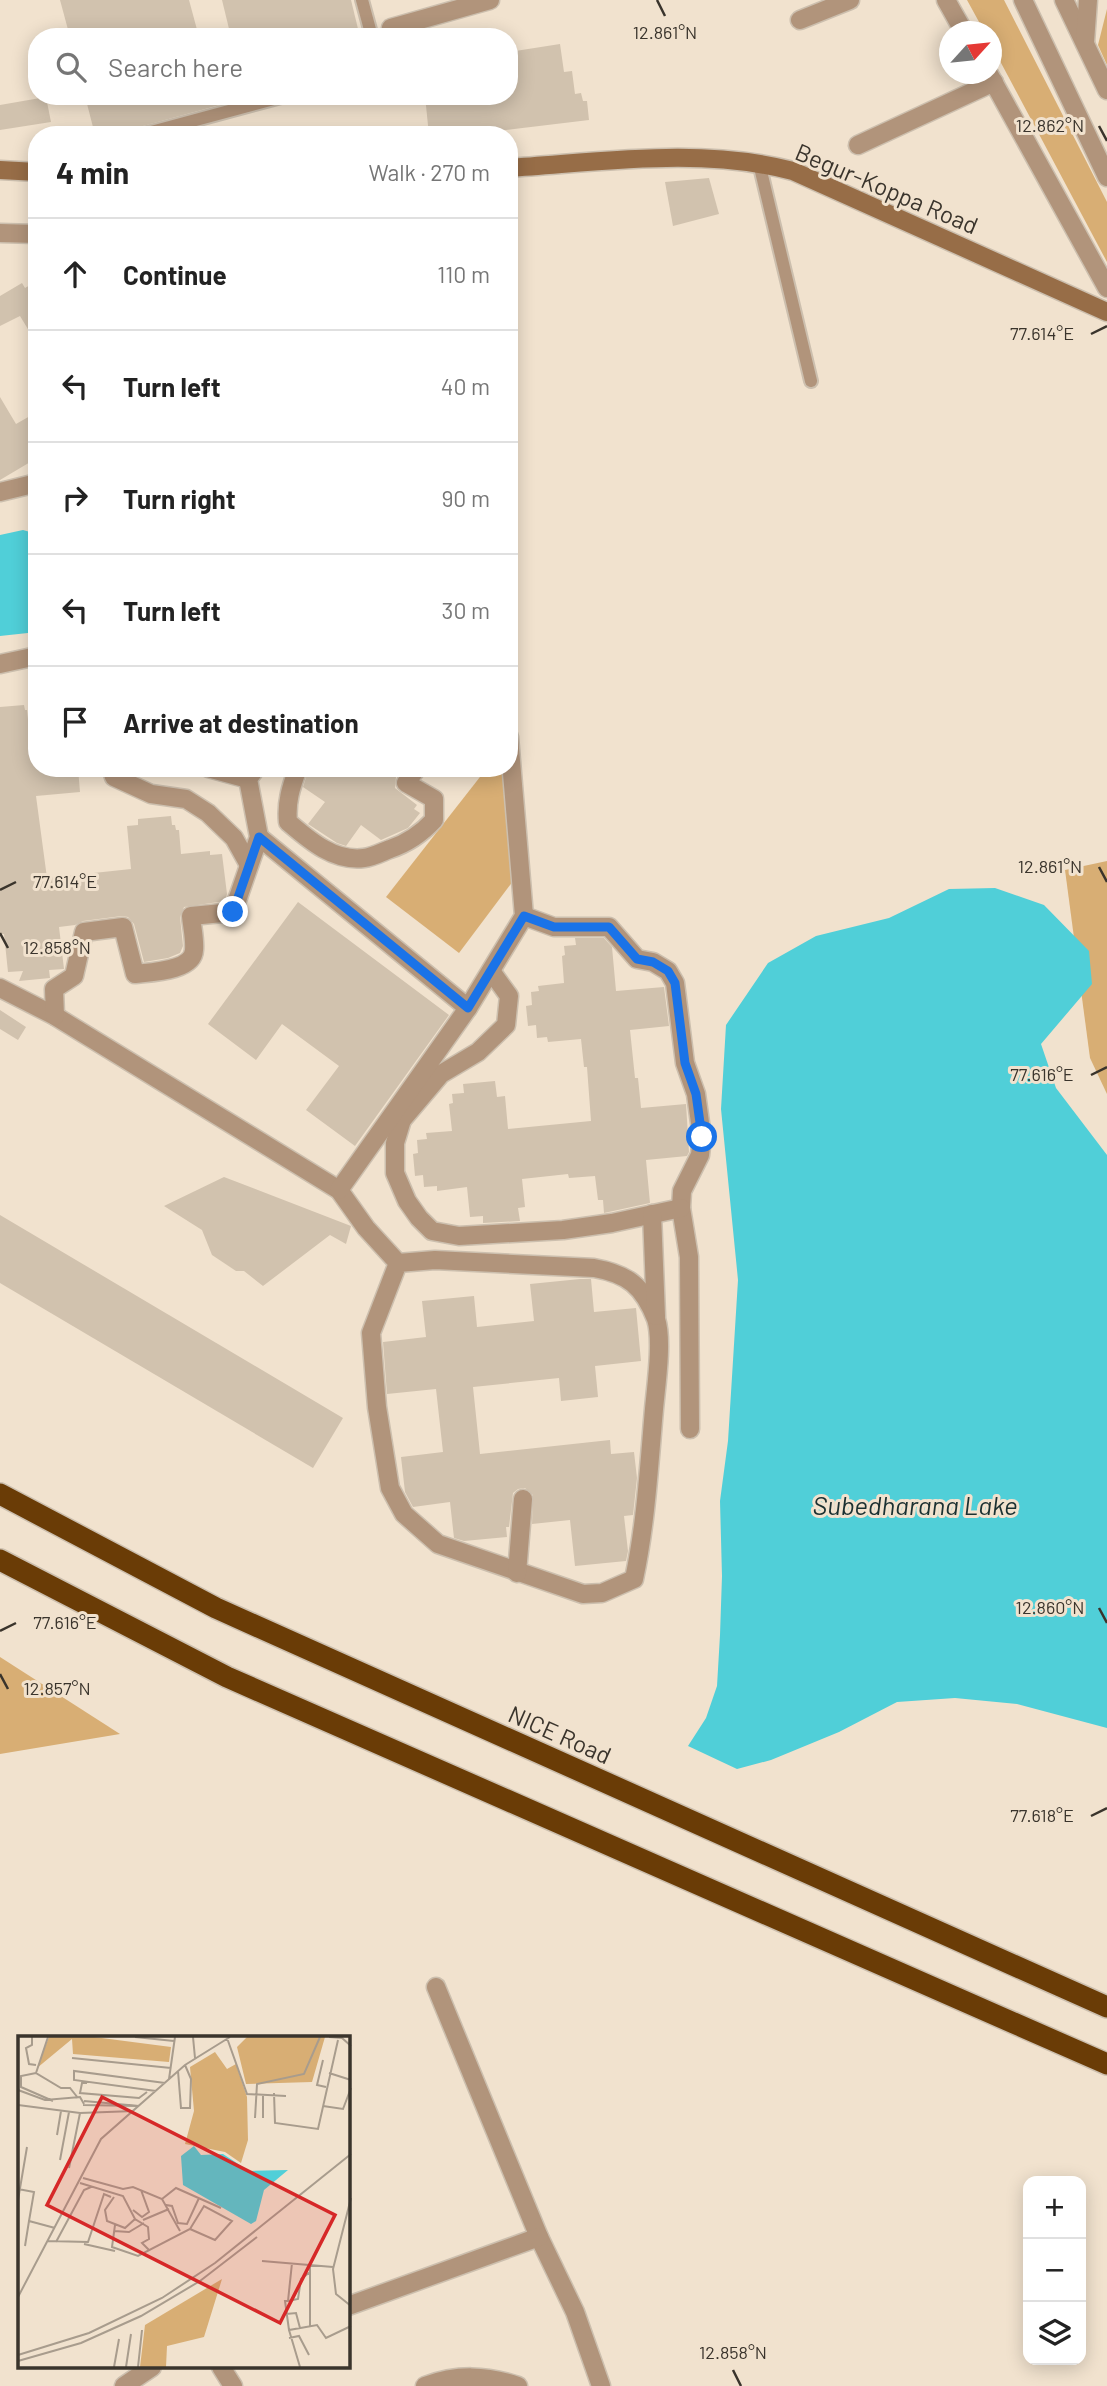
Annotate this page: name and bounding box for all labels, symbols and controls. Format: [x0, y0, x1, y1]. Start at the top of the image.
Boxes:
text: 12.861°N [633, 21, 697, 43]
north arrow [939, 21, 1002, 84]
search box [28, 28, 518, 105]
icon: search [52, 48, 90, 86]
text: Search here [108, 51, 243, 82]
text: 12.862°N [1016, 114, 1084, 136]
street label: Begur-Koppa Road [791, 136, 983, 240]
text: 4 min [56, 154, 129, 190]
text: Walk · 270 m [368, 158, 490, 186]
icon: ahead [56, 255, 94, 293]
text: Continue [123, 259, 227, 290]
text: 110 m [437, 260, 490, 288]
text: 77.614°E [1010, 322, 1074, 344]
icon: left [56, 367, 94, 405]
text: Turn left [123, 371, 221, 402]
text: 40 m [441, 372, 490, 400]
icon: right [56, 479, 94, 517]
text: Turn right [123, 483, 236, 514]
text: 90 m [441, 484, 490, 512]
icon: left [56, 591, 94, 629]
text: Turn left [123, 595, 221, 626]
text: 30 m [442, 596, 490, 624]
icon: arrive [56, 703, 94, 741]
text: Arrive at destination [123, 707, 359, 738]
text: 12.861°N [1018, 855, 1082, 877]
text: 77.614°E [33, 870, 97, 892]
route end [217, 896, 248, 927]
text: 12.858°N [23, 936, 91, 958]
text: 77.616°E [1010, 1063, 1074, 1085]
route start [686, 1121, 717, 1152]
water label: Subedharana Lake [812, 1489, 1018, 1520]
text: 12.860°N [1016, 1596, 1084, 1618]
text: 77.616°E [33, 1611, 97, 1633]
text: 12.857°N [23, 1677, 91, 1699]
street label: NICE Road [504, 1699, 616, 1769]
text: 77.618°E [1010, 1804, 1074, 1826]
inset map [18, 2036, 350, 2368]
map controls [1023, 2176, 1086, 2365]
button: + [1023, 2176, 1086, 2239]
button: − [1023, 2239, 1086, 2302]
button: layers [1023, 2302, 1086, 2365]
text: 12.858°N [699, 2341, 767, 2363]

